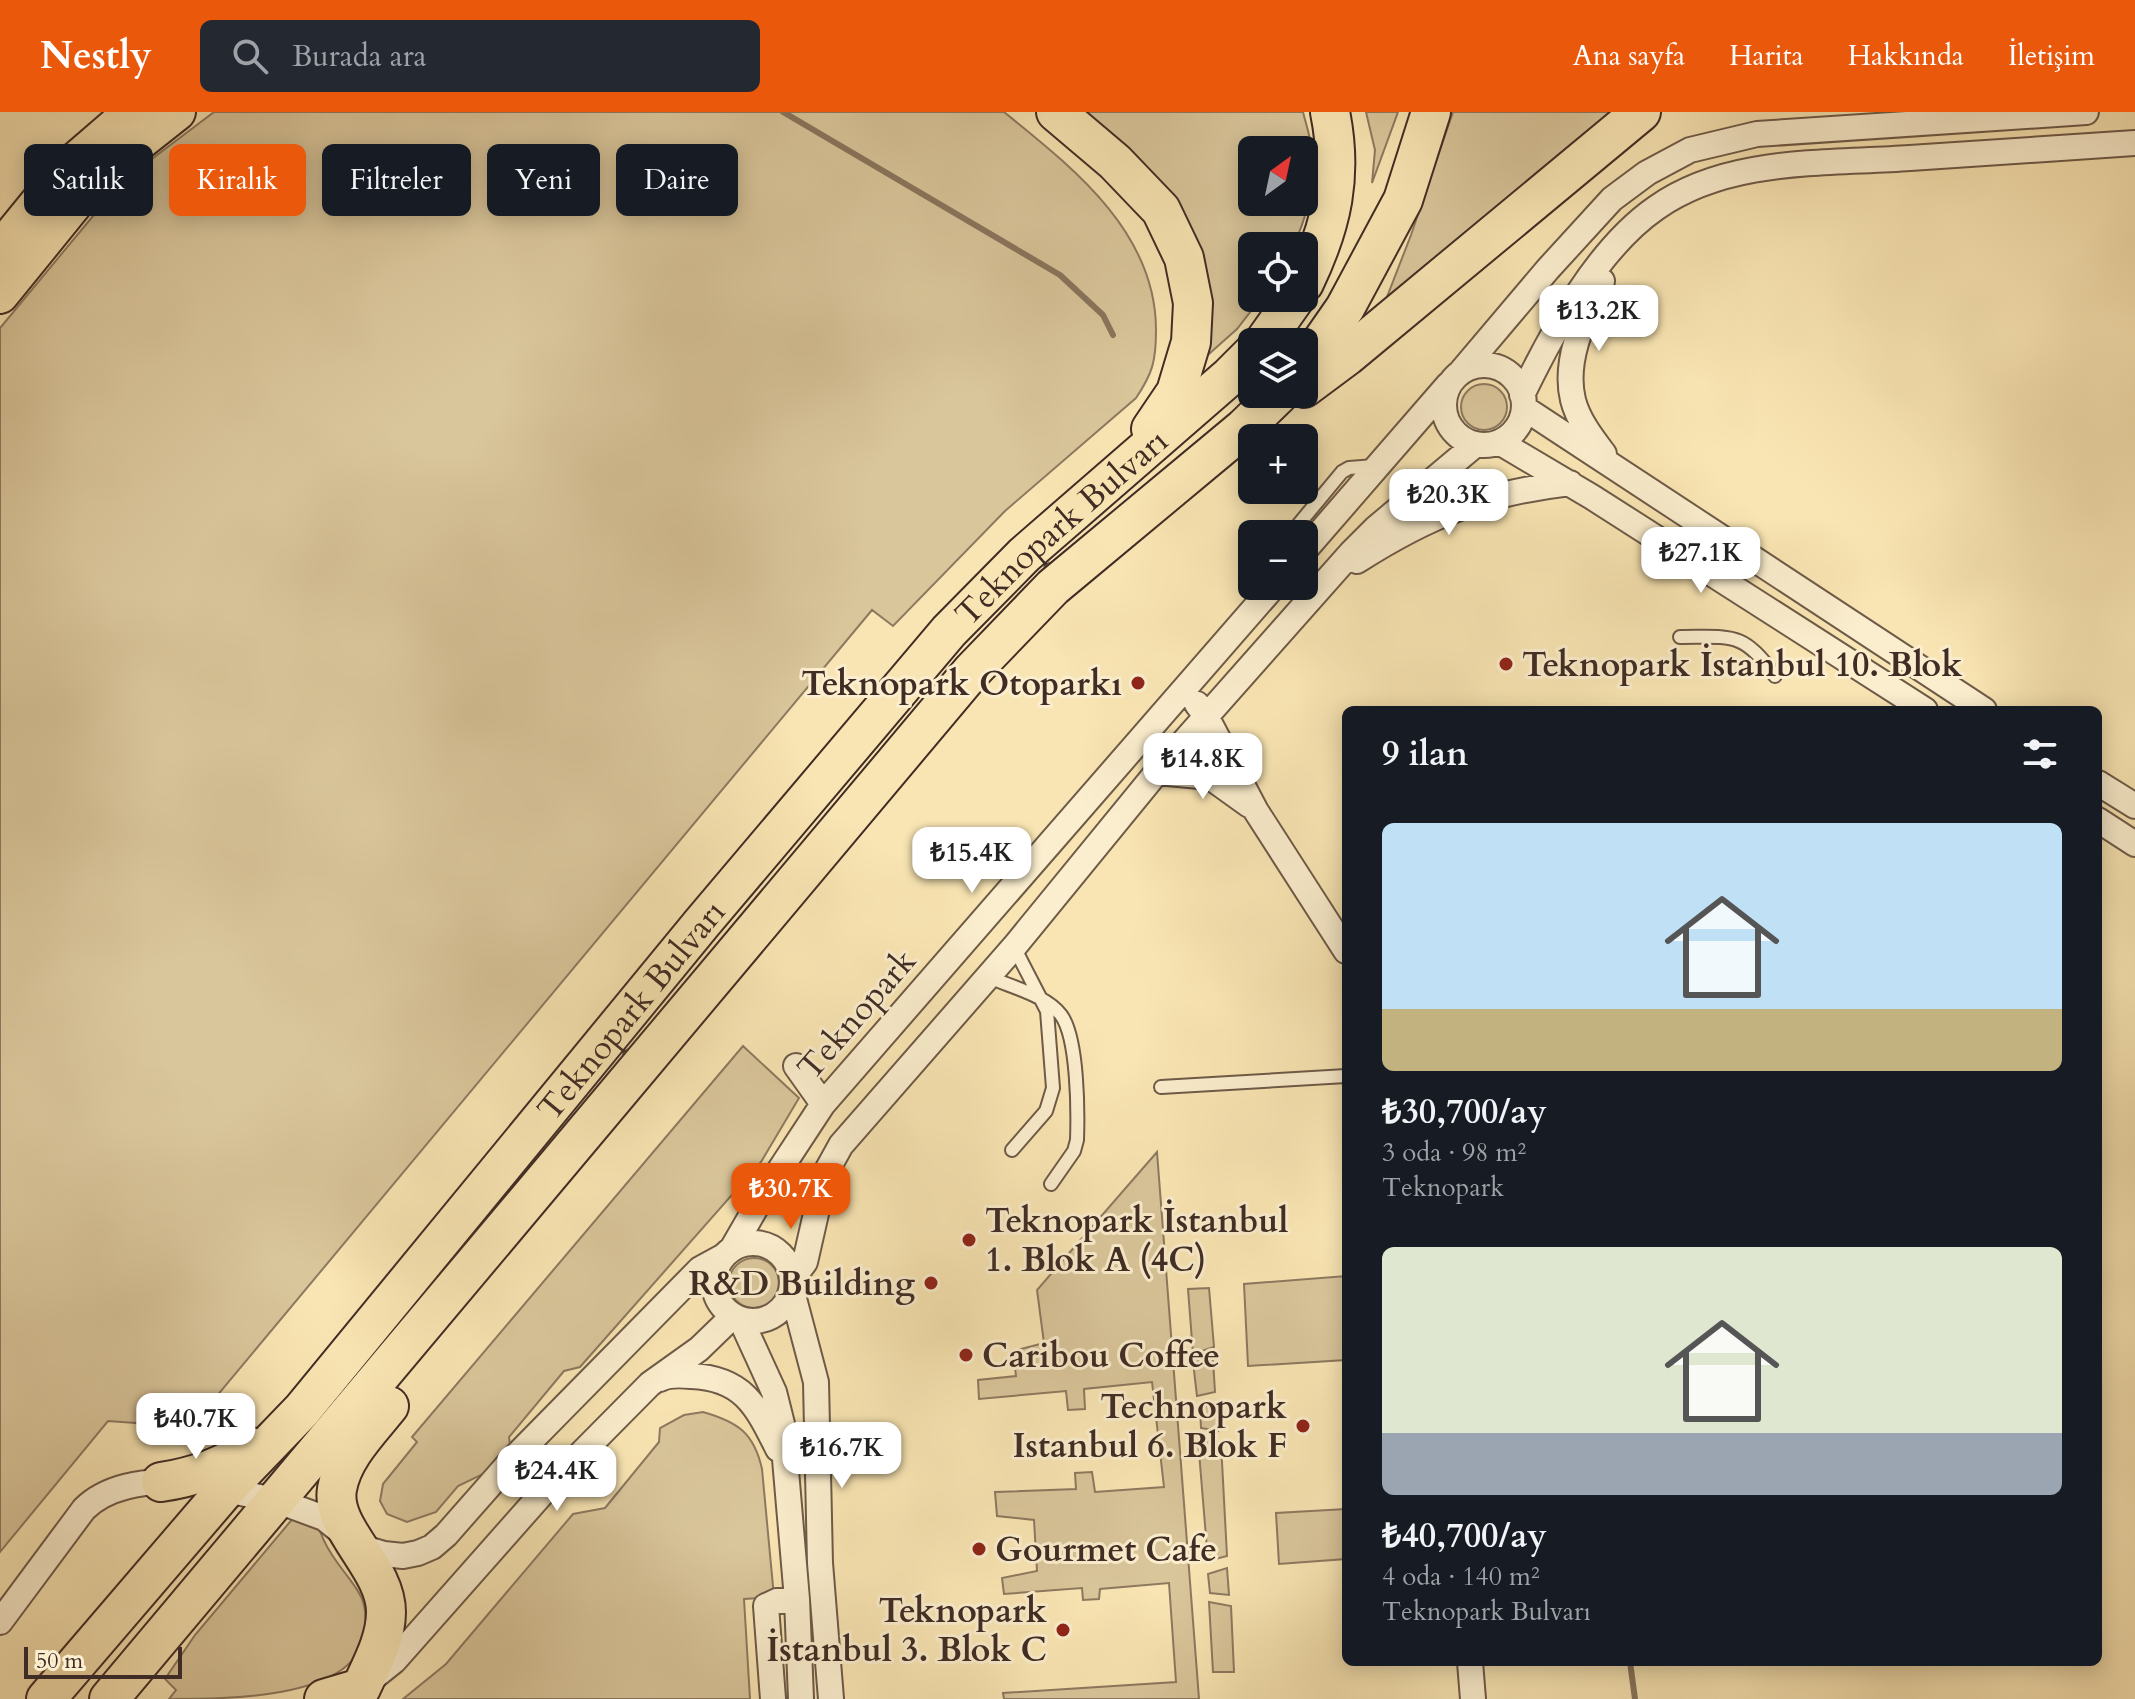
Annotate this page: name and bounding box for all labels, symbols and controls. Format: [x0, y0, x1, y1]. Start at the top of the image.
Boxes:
search box [200, 20, 760, 92]
text: Nestly [40, 30, 152, 82]
icon: search [228, 34, 272, 78]
text: Burada ara [292, 36, 427, 77]
text: Ana sayfa [1573, 37, 1685, 75]
text: Harita [1729, 37, 1804, 75]
text: Hakkında [1848, 37, 1964, 75]
text: İletişim [2008, 37, 2095, 75]
north arrow [1238, 136, 1318, 216]
map controls [1238, 136, 1318, 600]
chip: Satılık [24, 144, 153, 216]
chip: Kiralık [169, 144, 306, 216]
chip: Filtreler [322, 144, 471, 216]
chip: Yeni [487, 144, 600, 216]
chip: Daire [616, 144, 738, 216]
button: locate [1238, 232, 1318, 312]
pin: ₺13.2K [1534, 285, 1664, 353]
text: ₺13.2K [1557, 293, 1641, 328]
button: layers [1238, 328, 1318, 408]
street label: Teknopark Bulvarı [945, 418, 1178, 636]
button: + [1238, 424, 1318, 504]
pin: ₺20.3K [1384, 469, 1514, 537]
text: ₺20.3K [1407, 477, 1491, 512]
button: − [1238, 520, 1318, 600]
pin: ₺27.1K [1636, 527, 1766, 595]
text: ₺27.1K [1659, 535, 1743, 570]
place label: Teknopark İstanbul 10. Blok [1522, 642, 1963, 688]
marker: Teknopark İstanbul 10. Blok [1497, 655, 1515, 673]
place label: Teknopark Otoparkı [801, 661, 1122, 707]
marker: Teknopark Otoparkı [1129, 674, 1147, 692]
text: 9 ilan [1382, 731, 1468, 777]
icon: filters [2018, 732, 2062, 776]
pin: ₺14.8K [1138, 733, 1268, 801]
text: ₺14.8K [1161, 741, 1245, 776]
pin: ₺15.4K [907, 827, 1037, 895]
text: ₺15.4K [930, 835, 1014, 870]
icon: home [1650, 875, 1794, 1019]
street label: Teknopark Bulvarı [527, 890, 736, 1131]
street label: Teknopark [787, 939, 927, 1090]
text: ₺30,700/ay [1382, 1089, 1547, 1135]
text: 3 oda · 98 m² [1382, 1135, 1526, 1170]
pin: ₺30.7K [726, 1163, 856, 1231]
text: Teknopark [1382, 1170, 1504, 1205]
text: ₺30.7K [749, 1171, 833, 1206]
place label: Teknopark İstanbul 1. Blok A (4C) [985, 1198, 1288, 1283]
marker: Teknopark İstanbul 1. Blok A (4C) [960, 1231, 978, 1249]
place label: R&D Building [689, 1261, 916, 1307]
marker: R&D Building [922, 1274, 940, 1292]
icon: home [1650, 1299, 1794, 1443]
place label: Caribou Coffee [982, 1333, 1220, 1379]
marker: Caribou Coffee [957, 1346, 975, 1364]
place label: Technopark Istanbul 6. Blok F [1012, 1384, 1288, 1469]
pin: ₺40.7K [131, 1393, 261, 1461]
text: ₺40.7K [154, 1401, 238, 1436]
marker: Technopark Istanbul 6. Blok F [1294, 1417, 1312, 1435]
pin: ₺16.7K [777, 1422, 907, 1490]
text: ₺16.7K [800, 1430, 884, 1465]
pin: ₺24.4K [492, 1445, 622, 1513]
text: ₺24.4K [515, 1453, 599, 1488]
text: ₺40,700/ay [1382, 1513, 1547, 1559]
place label: Gourmet Cafe [995, 1527, 1217, 1573]
marker: Gourmet Cafe [970, 1540, 988, 1558]
text: 4 oda · 140 m² [1382, 1559, 1540, 1594]
place label: Teknopark İstanbul 3. Blok C [766, 1588, 1048, 1673]
text: Teknopark Bulvarı [1382, 1594, 1591, 1629]
marker: Teknopark İstanbul 3. Blok C [1054, 1621, 1072, 1639]
scale bar [24, 1643, 182, 1679]
text: 50 m [36, 1646, 83, 1676]

